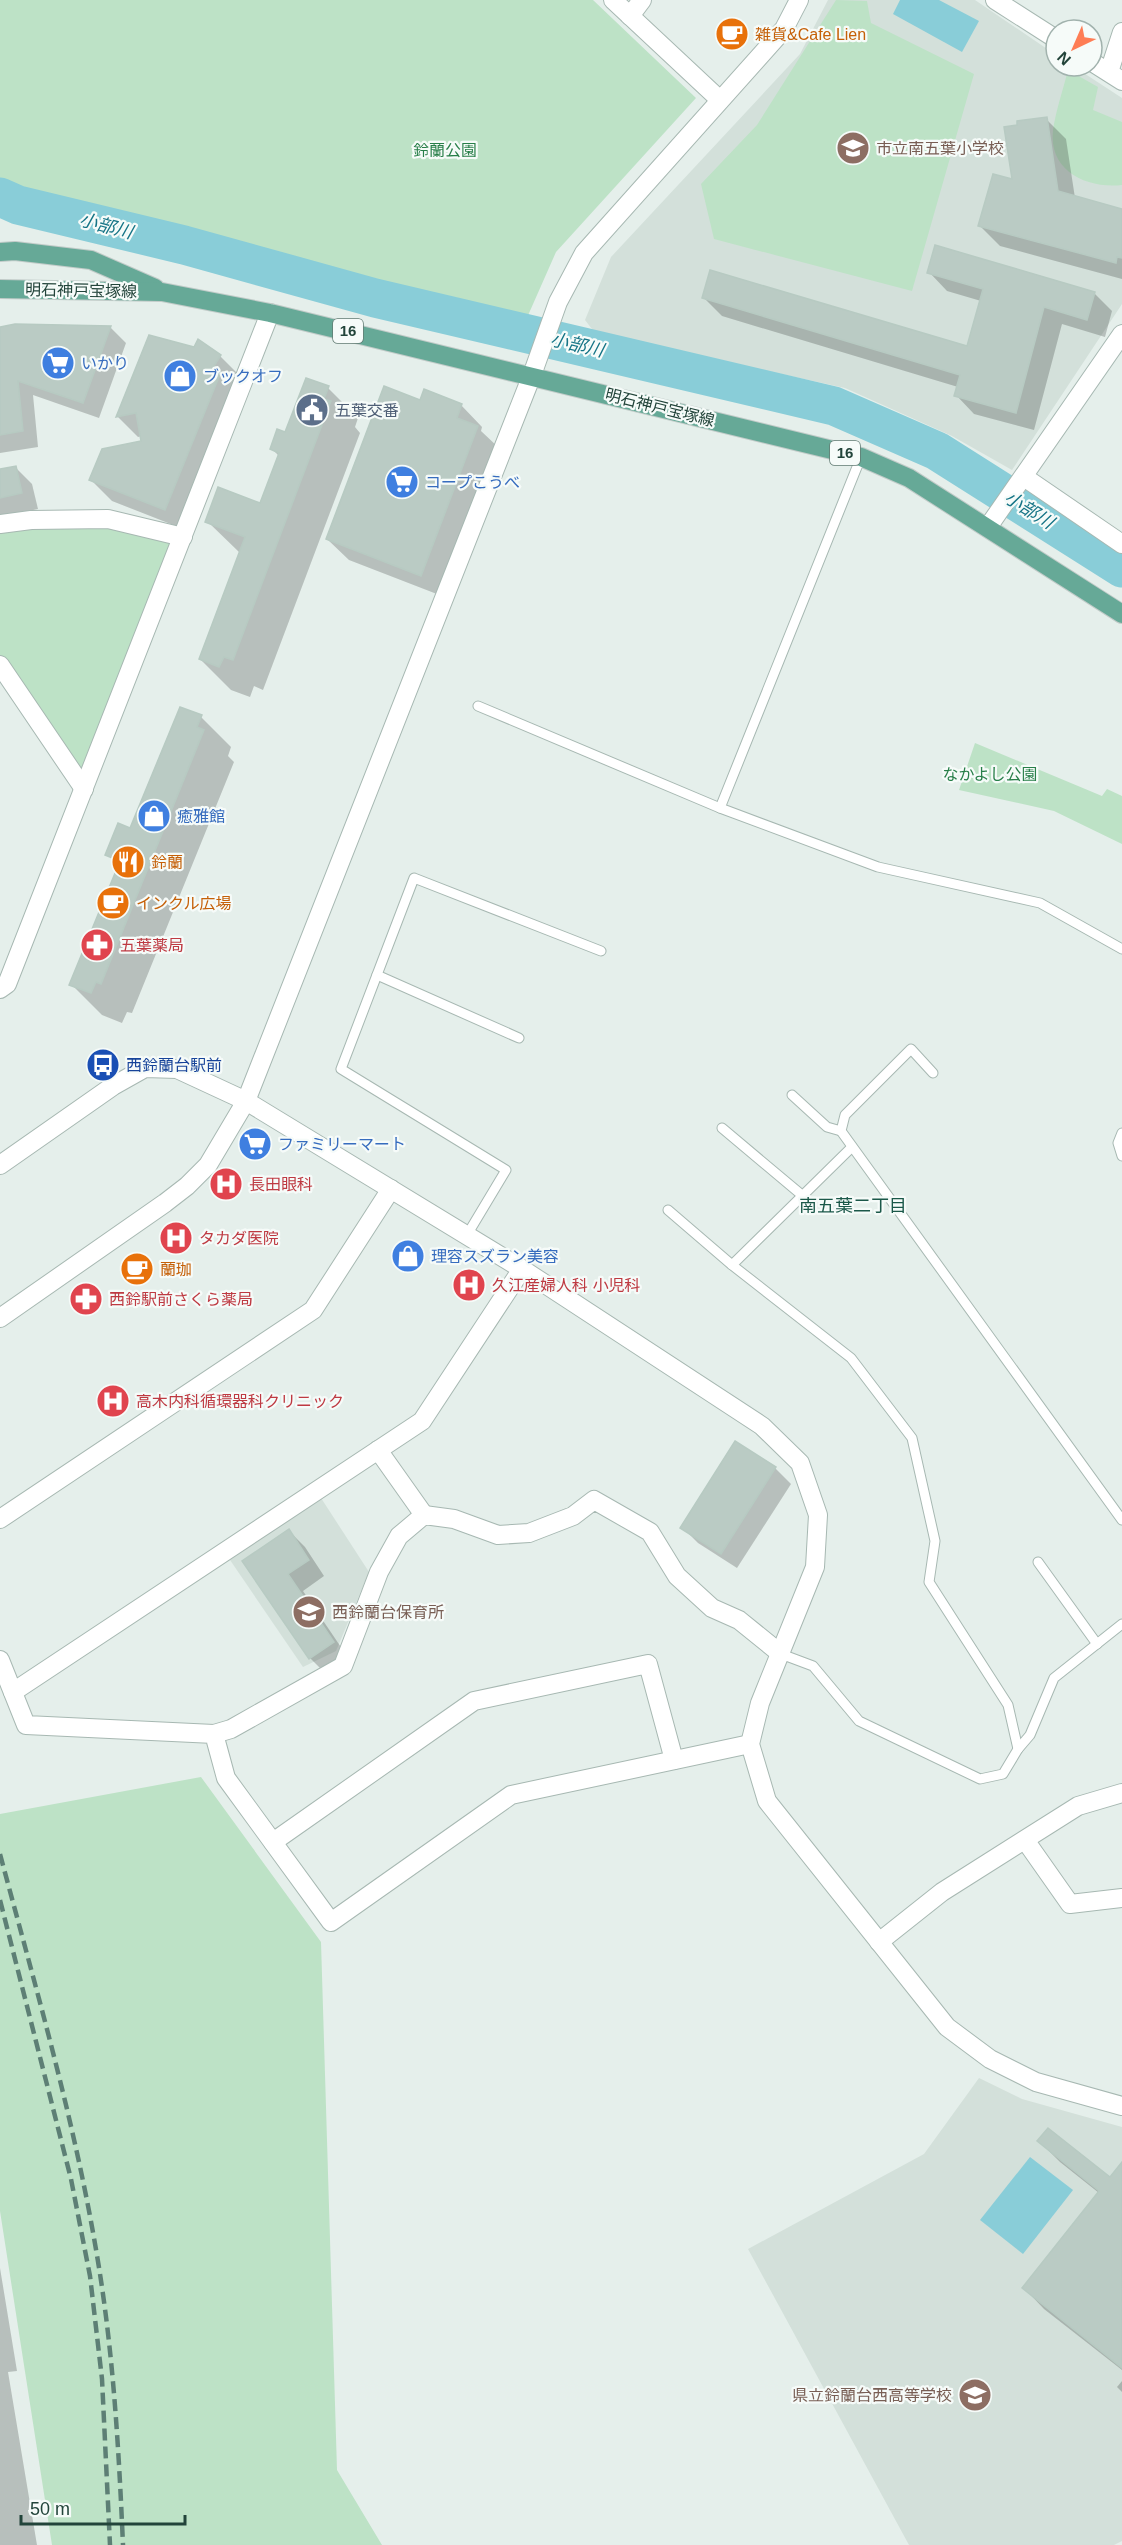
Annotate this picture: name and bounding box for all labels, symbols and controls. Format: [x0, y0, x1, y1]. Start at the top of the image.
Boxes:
cafe icon: 雑貨&Cafe Lien [714, 16, 750, 52]
north arrow [1044, 18, 1104, 78]
place label: 雑貨&Cafe Lien [755, 26, 866, 43]
text: N [1054, 48, 1074, 69]
school or university icon: 市立南五葉小学校 [835, 130, 871, 166]
place label: 市立南五葉小学校 [876, 140, 1004, 157]
park label: 鈴蘭公園 [413, 142, 477, 159]
water label: 小部川 [77, 209, 137, 243]
street label: 明石神戸宝塚線 [25, 281, 137, 300]
road number: 16 [333, 319, 363, 343]
water label: 小部川 [548, 329, 608, 361]
supermarket icon: いかり [40, 345, 76, 381]
place label: いかり [81, 355, 129, 372]
shop icon: ブックオフ [162, 358, 198, 394]
place label: ブックオフ [203, 368, 283, 385]
street label: 明石神戸宝塚線 [603, 386, 716, 429]
public building icon: 五葉交番 [294, 392, 330, 428]
place label: 五葉交番 [335, 402, 399, 419]
road number: 16 [830, 441, 860, 465]
supermarket icon: コープこうべ [384, 464, 420, 500]
place label: コープこうべ [425, 474, 520, 491]
water label: 小部川 [1001, 487, 1059, 534]
park label: なかよし公園 [942, 766, 1038, 783]
shop icon: 癒雅館 [136, 798, 172, 834]
place label: 癒雅館 [177, 808, 225, 825]
restaurant icon: 鈴蘭 [110, 844, 146, 880]
place label: 鈴蘭 [151, 854, 183, 871]
cafe icon: インクル広場 [95, 885, 131, 921]
place label: インクル広場 [136, 895, 232, 912]
pharmacy icon: 五葉薬局 [79, 927, 115, 963]
place label: 五葉薬局 [120, 937, 184, 954]
bus stop icon: 西鈴蘭台駅前 [85, 1047, 121, 1083]
place label: 西鈴蘭台駅前 [126, 1057, 222, 1074]
supermarket icon: ファミリーマート [237, 1126, 273, 1162]
place label: ファミリーマート [278, 1136, 406, 1153]
hospital icon: 長田眼科 [208, 1166, 244, 1202]
place label: 長田眼科 [249, 1176, 313, 1193]
district label: 南五葉二丁目 [799, 1196, 907, 1216]
hospital icon: タカダ医院 [158, 1220, 194, 1256]
place label: タカダ医院 [199, 1230, 279, 1247]
shop icon: 理容スズラン美容 [390, 1238, 426, 1274]
place label: 理容スズラン美容 [431, 1248, 559, 1265]
cafe icon: 蘭珈 [119, 1251, 155, 1287]
place label: 蘭珈 [160, 1261, 192, 1278]
hospital icon: 久江産婦人科 小児科 [451, 1267, 487, 1303]
place label: 久江産婦人科 小児科 [492, 1277, 640, 1294]
pharmacy icon: 西鈴駅前さくら薬局 [68, 1281, 104, 1317]
place label: 西鈴駅前さくら薬局 [109, 1291, 253, 1308]
hospital icon: 高木内科循環器科クリニック [95, 1383, 131, 1419]
place label: 高木内科循環器科クリニック [136, 1393, 344, 1410]
school or university icon: 西鈴蘭台保育所 [291, 1594, 327, 1630]
place label: 西鈴蘭台保育所 [332, 1604, 444, 1621]
school or university icon: 県立鈴蘭台西高等学校 [957, 2377, 993, 2413]
place label: 県立鈴蘭台西高等学校 [792, 2387, 952, 2404]
scale bar [21, 2488, 184, 2526]
text: 50 m [30, 2499, 70, 2519]

